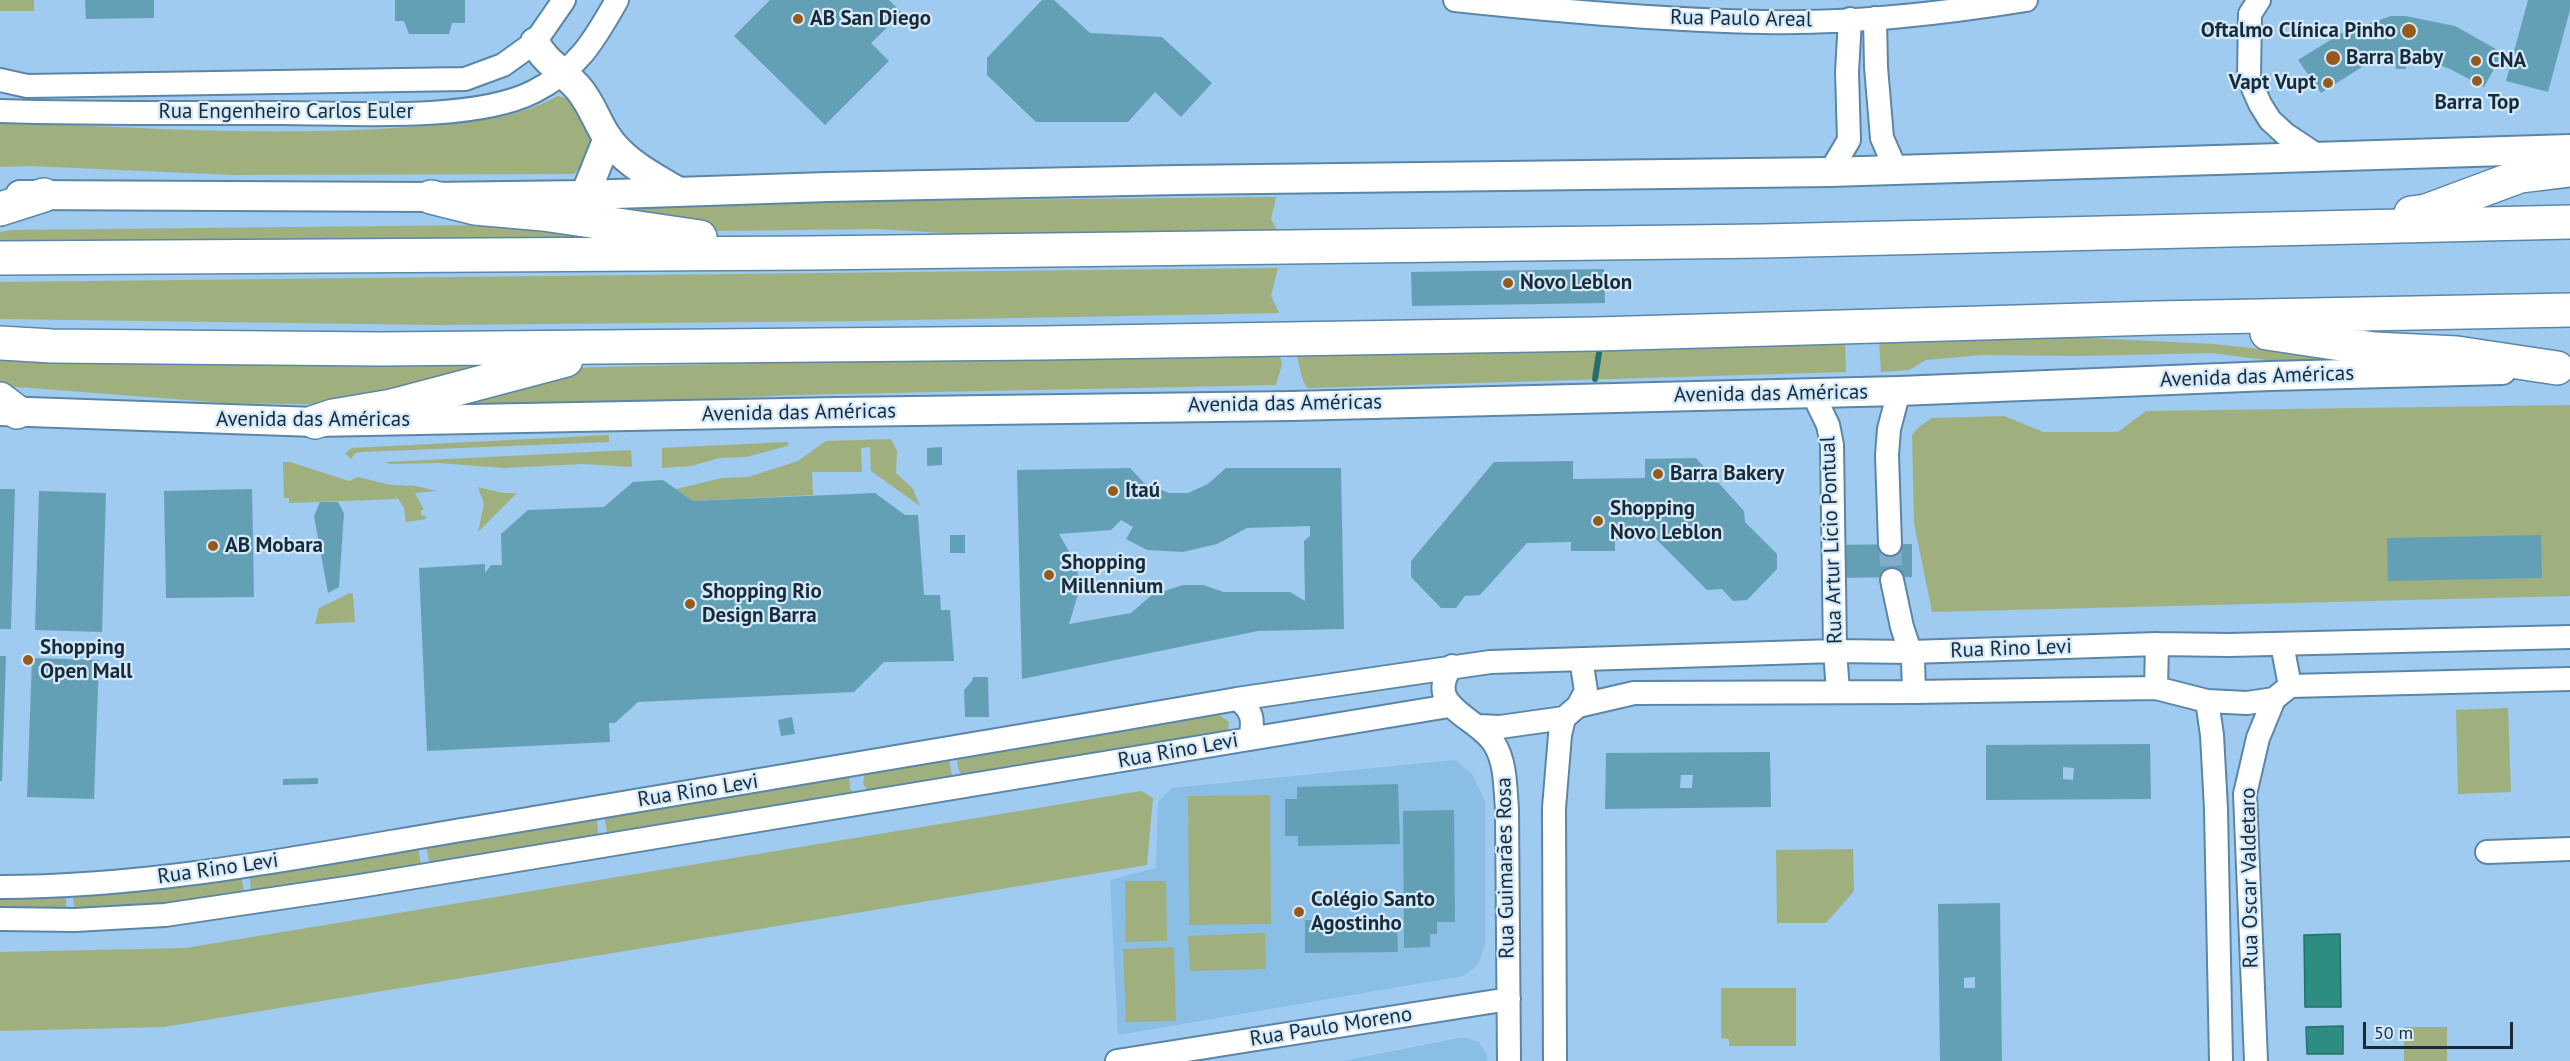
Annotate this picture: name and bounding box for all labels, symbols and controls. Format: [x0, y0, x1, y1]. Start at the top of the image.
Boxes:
street label: Rua Paulo Areal [1670, 5, 1812, 33]
place label: AB San Diego [810, 6, 931, 32]
marker: AB San Diego [791, 12, 805, 26]
place label: Oftalmo Clínica Pinho [2201, 18, 2396, 44]
marker: Oftalmo Clínica Pinho [2400, 22, 2418, 40]
place label: Barra Baby [2346, 45, 2443, 71]
place label: CNA [2488, 48, 2526, 74]
marker: Barra Baby [2324, 49, 2342, 67]
marker: CNA [2469, 54, 2483, 68]
place label: Vapt Vupt [2229, 70, 2316, 96]
marker: Barra Top [2470, 74, 2484, 88]
marker: Vapt Vupt [2321, 76, 2335, 90]
place label: Barra Top [2434, 90, 2520, 116]
street label: Rua Engenheiro Carlos Euler [158, 99, 414, 125]
place label: Novo Leblon [1520, 270, 1632, 296]
marker: Novo Leblon [1501, 276, 1515, 290]
street label: Avenida das Américas [2160, 361, 2354, 393]
street label: Avenida das Américas [1674, 380, 1868, 408]
street label: Avenida das Américas [1188, 390, 1382, 418]
street label: Avenida das Américas [702, 399, 896, 427]
street label: Avenida das Américas [216, 407, 410, 433]
street label: Rua Artur Lício Pontual [1816, 436, 1848, 644]
place label: Barra Bakery [1670, 461, 1784, 487]
marker: Barra Bakery [1651, 467, 1665, 481]
place label: Itaú [1125, 478, 1160, 504]
marker: Itaú [1106, 484, 1120, 498]
place label: Shopping Novo Leblon [1610, 496, 1722, 546]
marker: Shopping Novo Leblon [1591, 514, 1605, 528]
place label: AB Mobara [225, 533, 323, 559]
marker: AB Mobara [206, 539, 220, 553]
place label: Shopping Millennium [1061, 550, 1163, 600]
marker: Shopping Millennium [1042, 568, 1056, 582]
place label: Shopping Rio Design Barra [702, 579, 822, 629]
marker: Shopping Rio Design Barra [683, 597, 697, 611]
street label: Rua Rino Levi [1950, 634, 2072, 664]
place label: Shopping Open Mall [40, 635, 132, 685]
marker: Shopping Open Mall [21, 653, 35, 667]
street label: Rua Rino Levi [1116, 728, 1240, 774]
street label: Rua Rino Levi [636, 769, 760, 813]
street label: Rua Guimarães Rosa [1492, 777, 1520, 959]
street label: Rua Oscar Valdetaro [2236, 787, 2264, 969]
street label: Rua Rino Levi [156, 848, 280, 890]
place label: Colégio Santo Agostinho [1311, 887, 1435, 937]
marker: Colégio Santo Agostinho [1292, 905, 1306, 919]
street label: Rua Paulo Moreno [1248, 1002, 1414, 1052]
scale bar [2366, 1010, 2516, 1048]
text: 50 m [2374, 1021, 2413, 1044]

